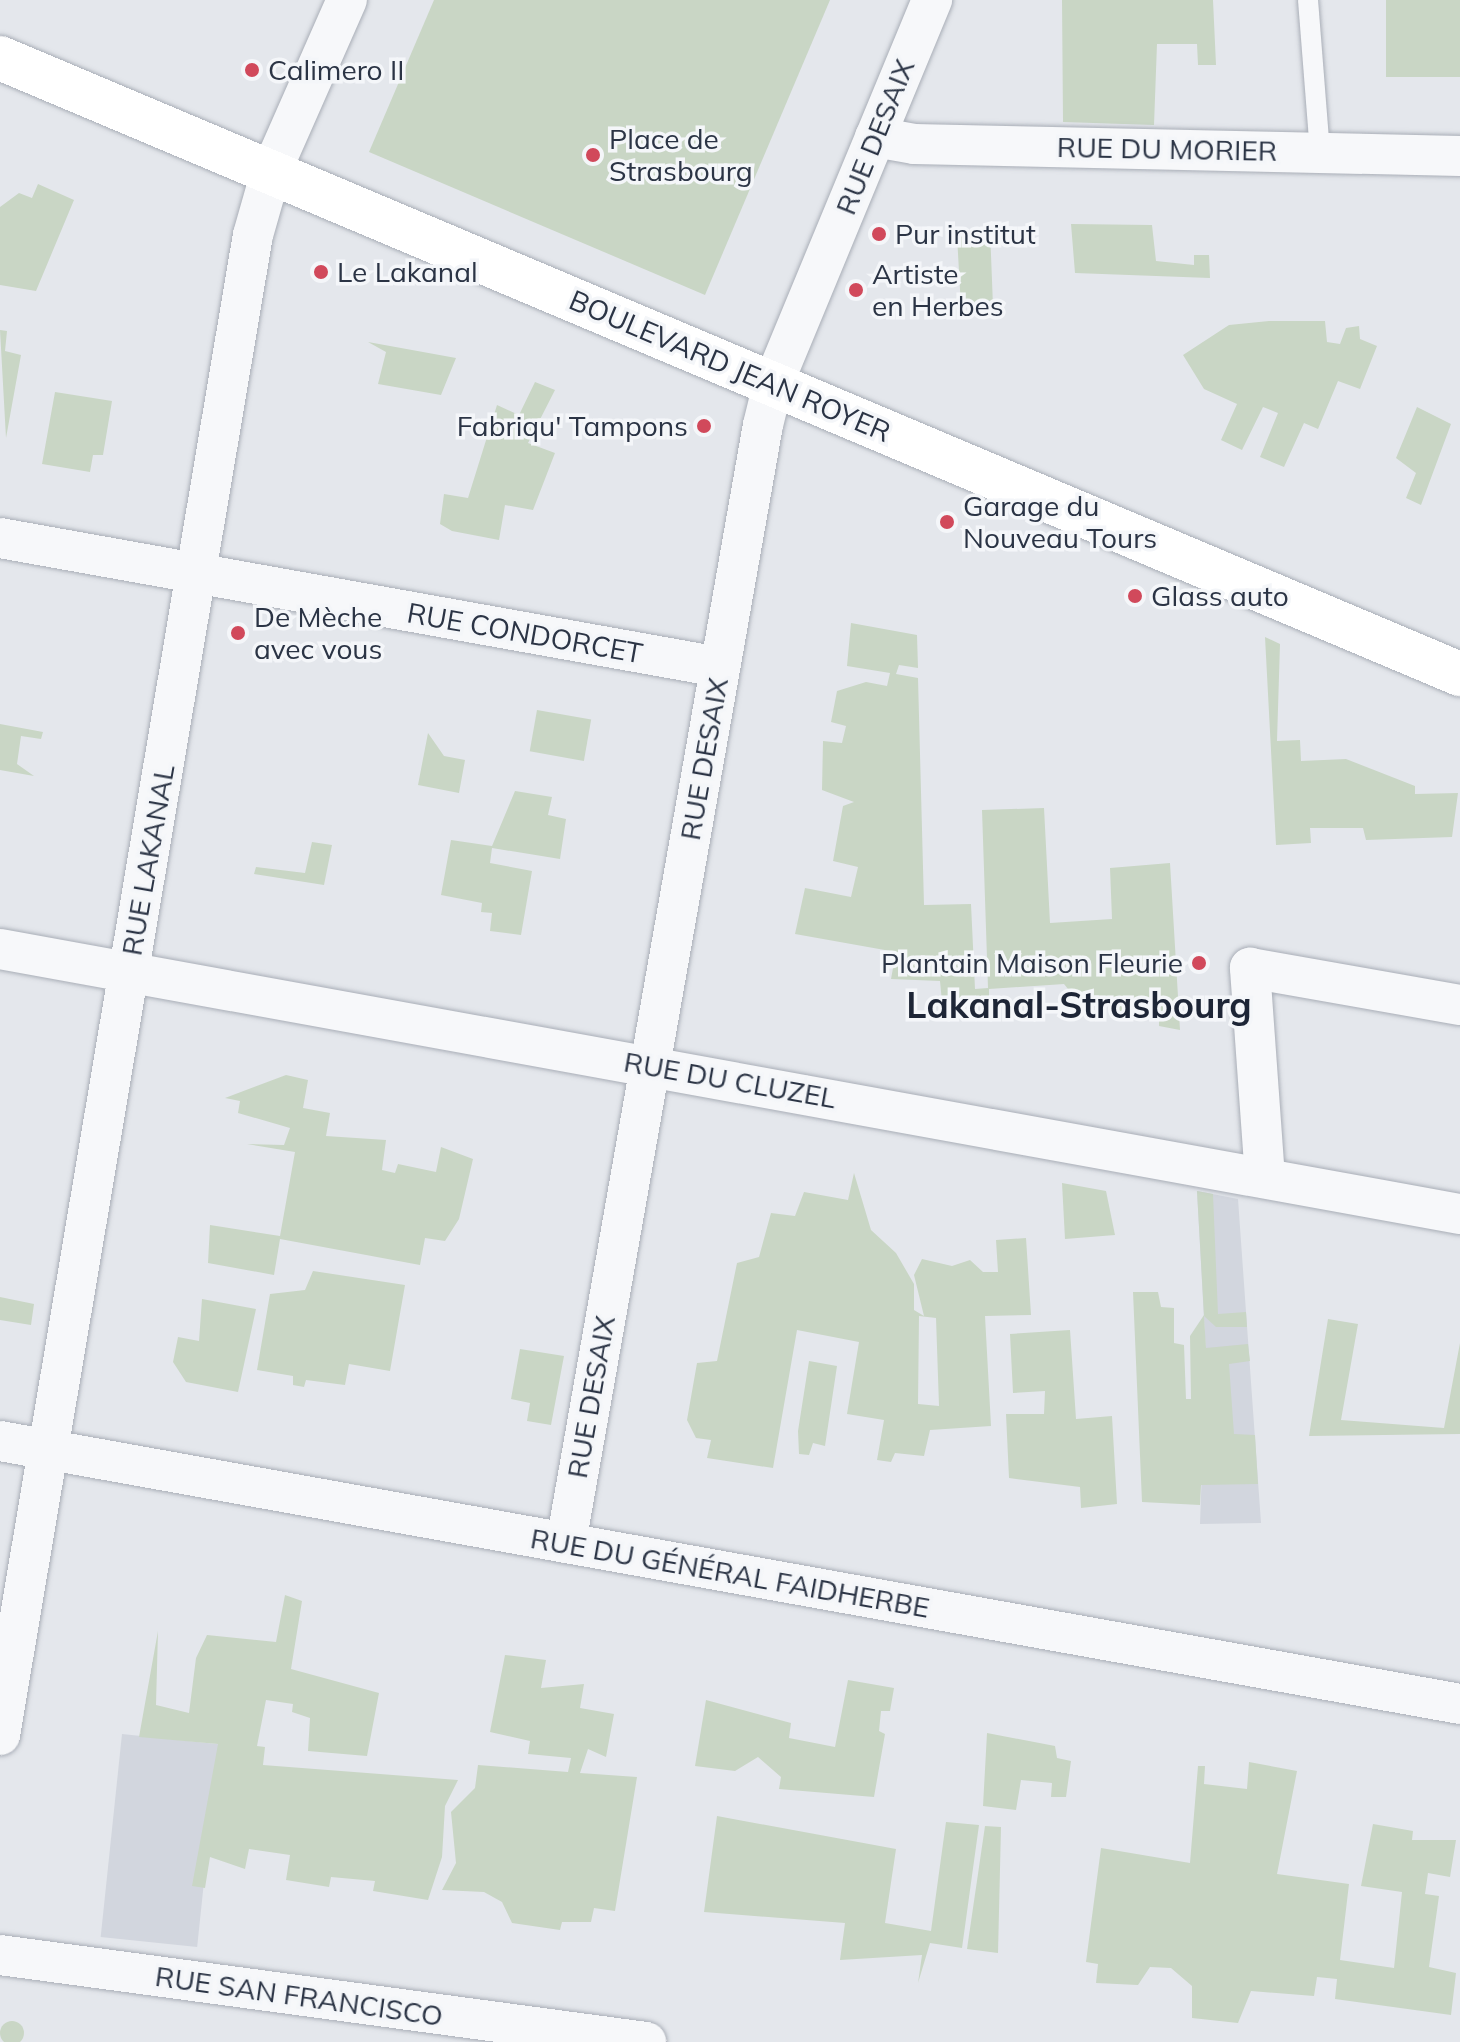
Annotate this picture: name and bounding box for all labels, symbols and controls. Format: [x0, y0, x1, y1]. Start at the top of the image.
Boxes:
place label: Calimero II [268, 53, 404, 87]
street label: RUE DESAIX [829, 55, 921, 219]
marker: Calimero II [243, 61, 261, 79]
place label: Place de Strasbourg [609, 122, 753, 188]
street label: RUE DU MORIER [1057, 130, 1277, 168]
marker: Place de Strasbourg [584, 146, 602, 164]
place label: Pur institut [895, 217, 1036, 251]
marker: Pur institut [870, 225, 888, 243]
place label: Le Lakanal [337, 255, 478, 289]
place label: Artiste en Herbes [872, 257, 1004, 323]
marker: Le Lakanal [312, 263, 330, 281]
marker: Artiste en Herbes [847, 281, 865, 299]
street label: BOULEVARD JEAN ROYER [564, 283, 896, 449]
place label: Fabriqu' Tampons [457, 409, 688, 443]
marker: Fabriqu' Tampons [695, 417, 713, 435]
place label: Garage du Nouveau Tours [963, 489, 1157, 555]
marker: Garage du Nouveau Tours [938, 513, 956, 531]
place label: Glass auto [1151, 579, 1289, 613]
marker: Glass auto [1126, 587, 1144, 605]
street label: RUE CONDORCET [405, 596, 645, 670]
place label: De Mèche avec vous [254, 600, 382, 666]
marker: De Mèche avec vous [229, 624, 247, 642]
street label: RUE DESAIX [673, 675, 735, 843]
street label: RUE LAKANAL [115, 762, 181, 958]
place label: Plantain Maison Fleurie [881, 946, 1183, 980]
marker: Plantain Maison Fleurie [1190, 954, 1208, 972]
district label: Lakanal-Strasbourg [906, 983, 1252, 1027]
street label: RUE DU CLUZEL [621, 1045, 839, 1115]
street label: RUE DESAIX [560, 1313, 622, 1481]
street label: RUE DU GÉNÉRAL FAIDHERBE [528, 1521, 932, 1625]
street label: RUE SAN FRANCISCO [153, 1959, 445, 2033]

